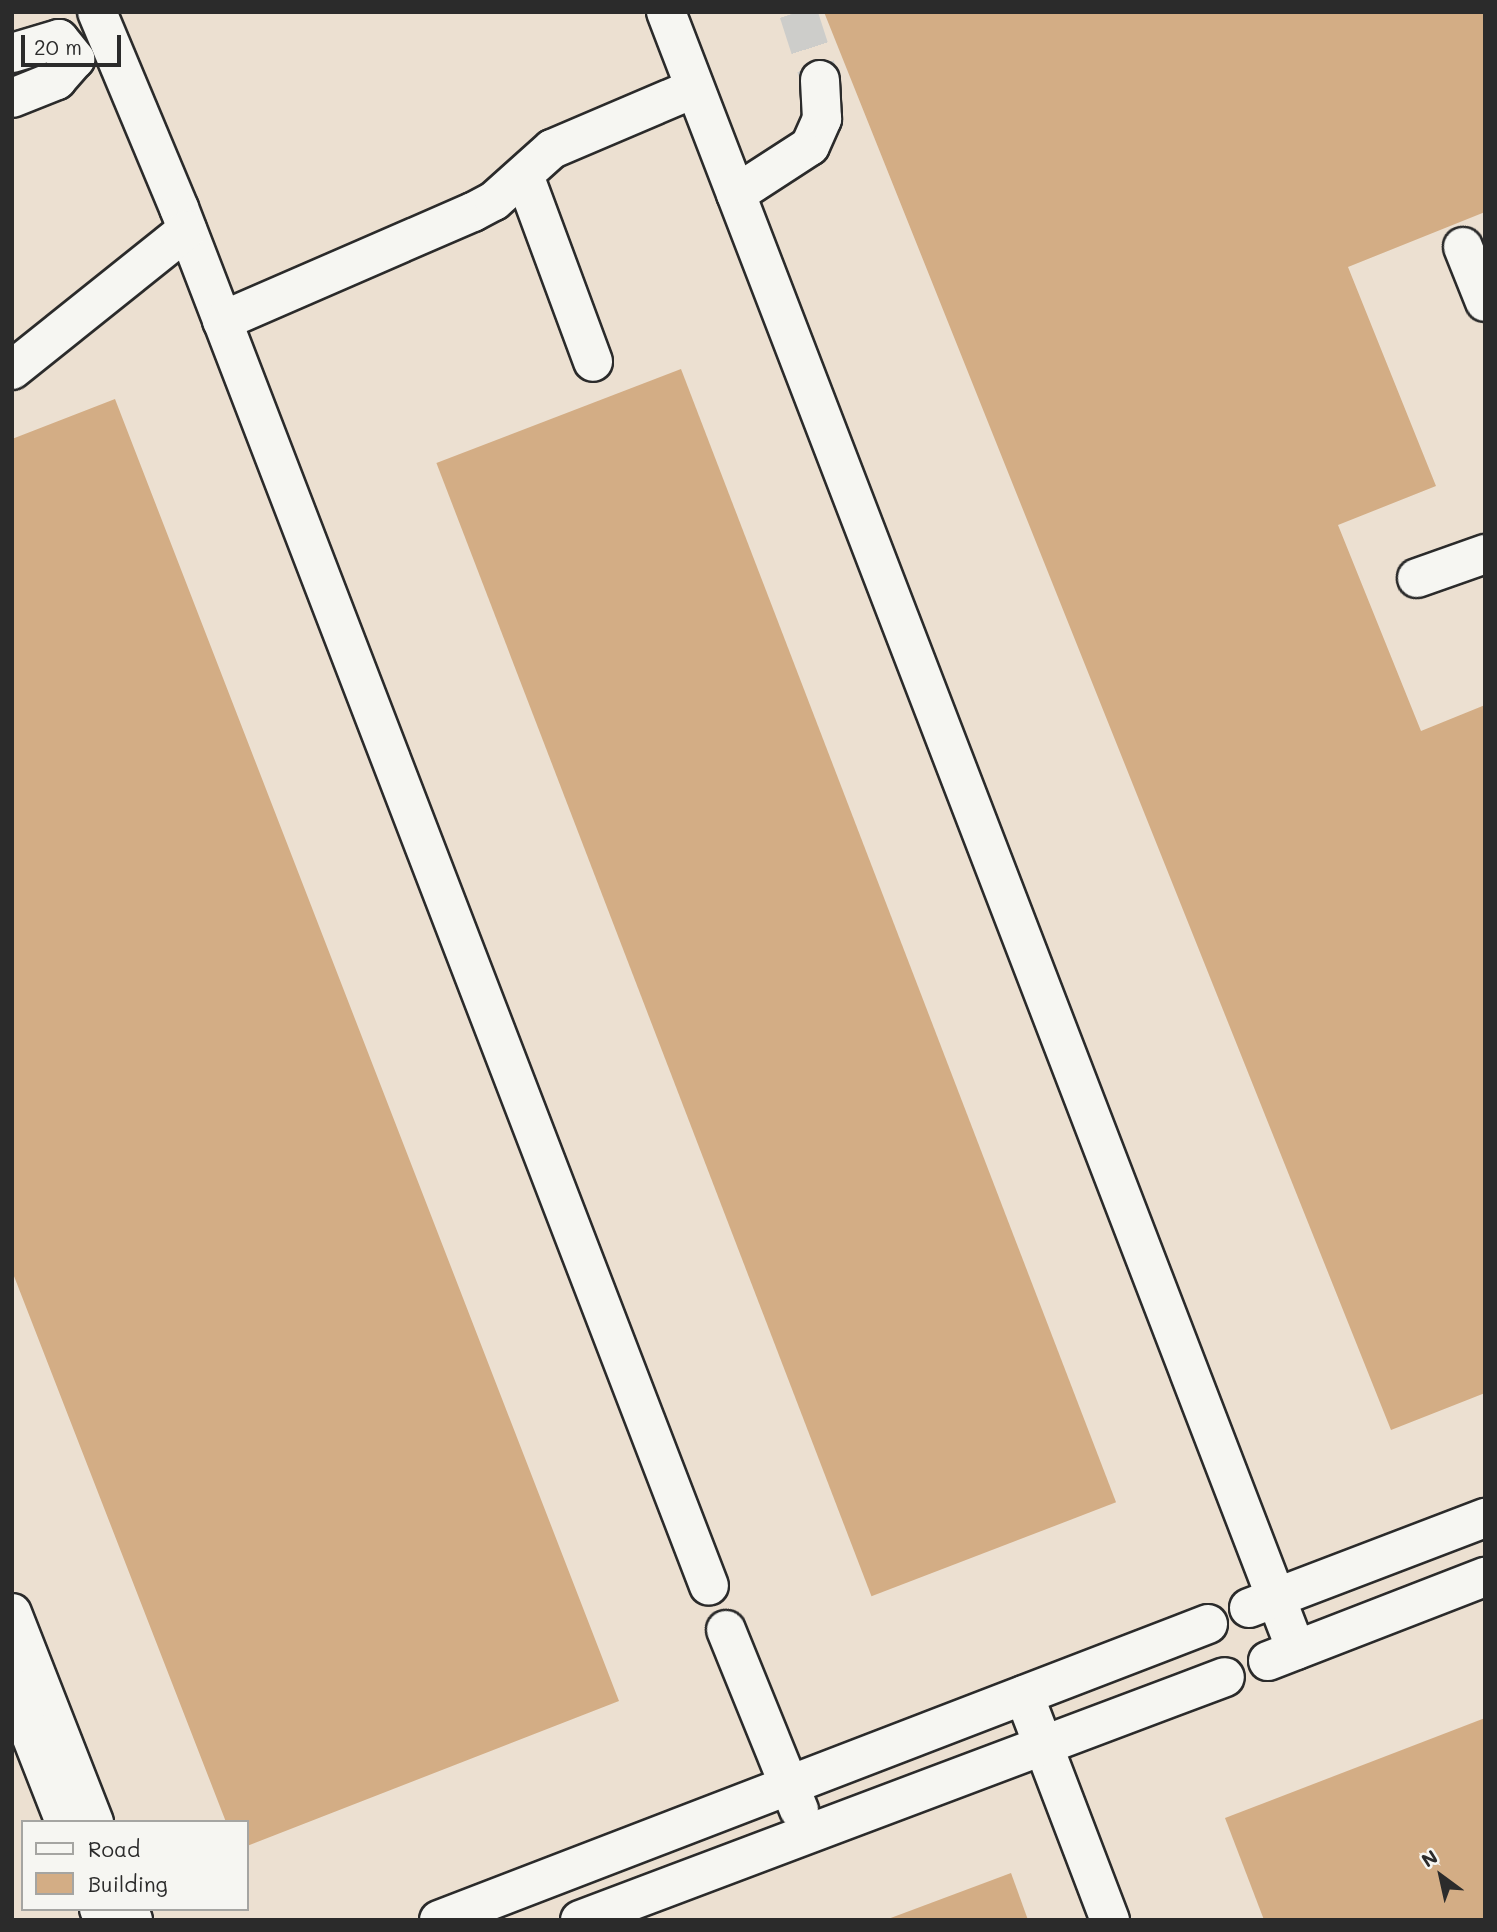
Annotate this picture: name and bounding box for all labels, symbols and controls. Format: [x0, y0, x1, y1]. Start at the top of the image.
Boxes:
scale bar [24, 21, 124, 65]
text: 20 m [34, 33, 82, 60]
legend [21, 1820, 248, 1911]
text: Road [88, 1835, 140, 1862]
north arrow [1406, 1841, 1476, 1911]
text: N [1416, 1844, 1442, 1872]
text: Building [88, 1870, 168, 1897]

